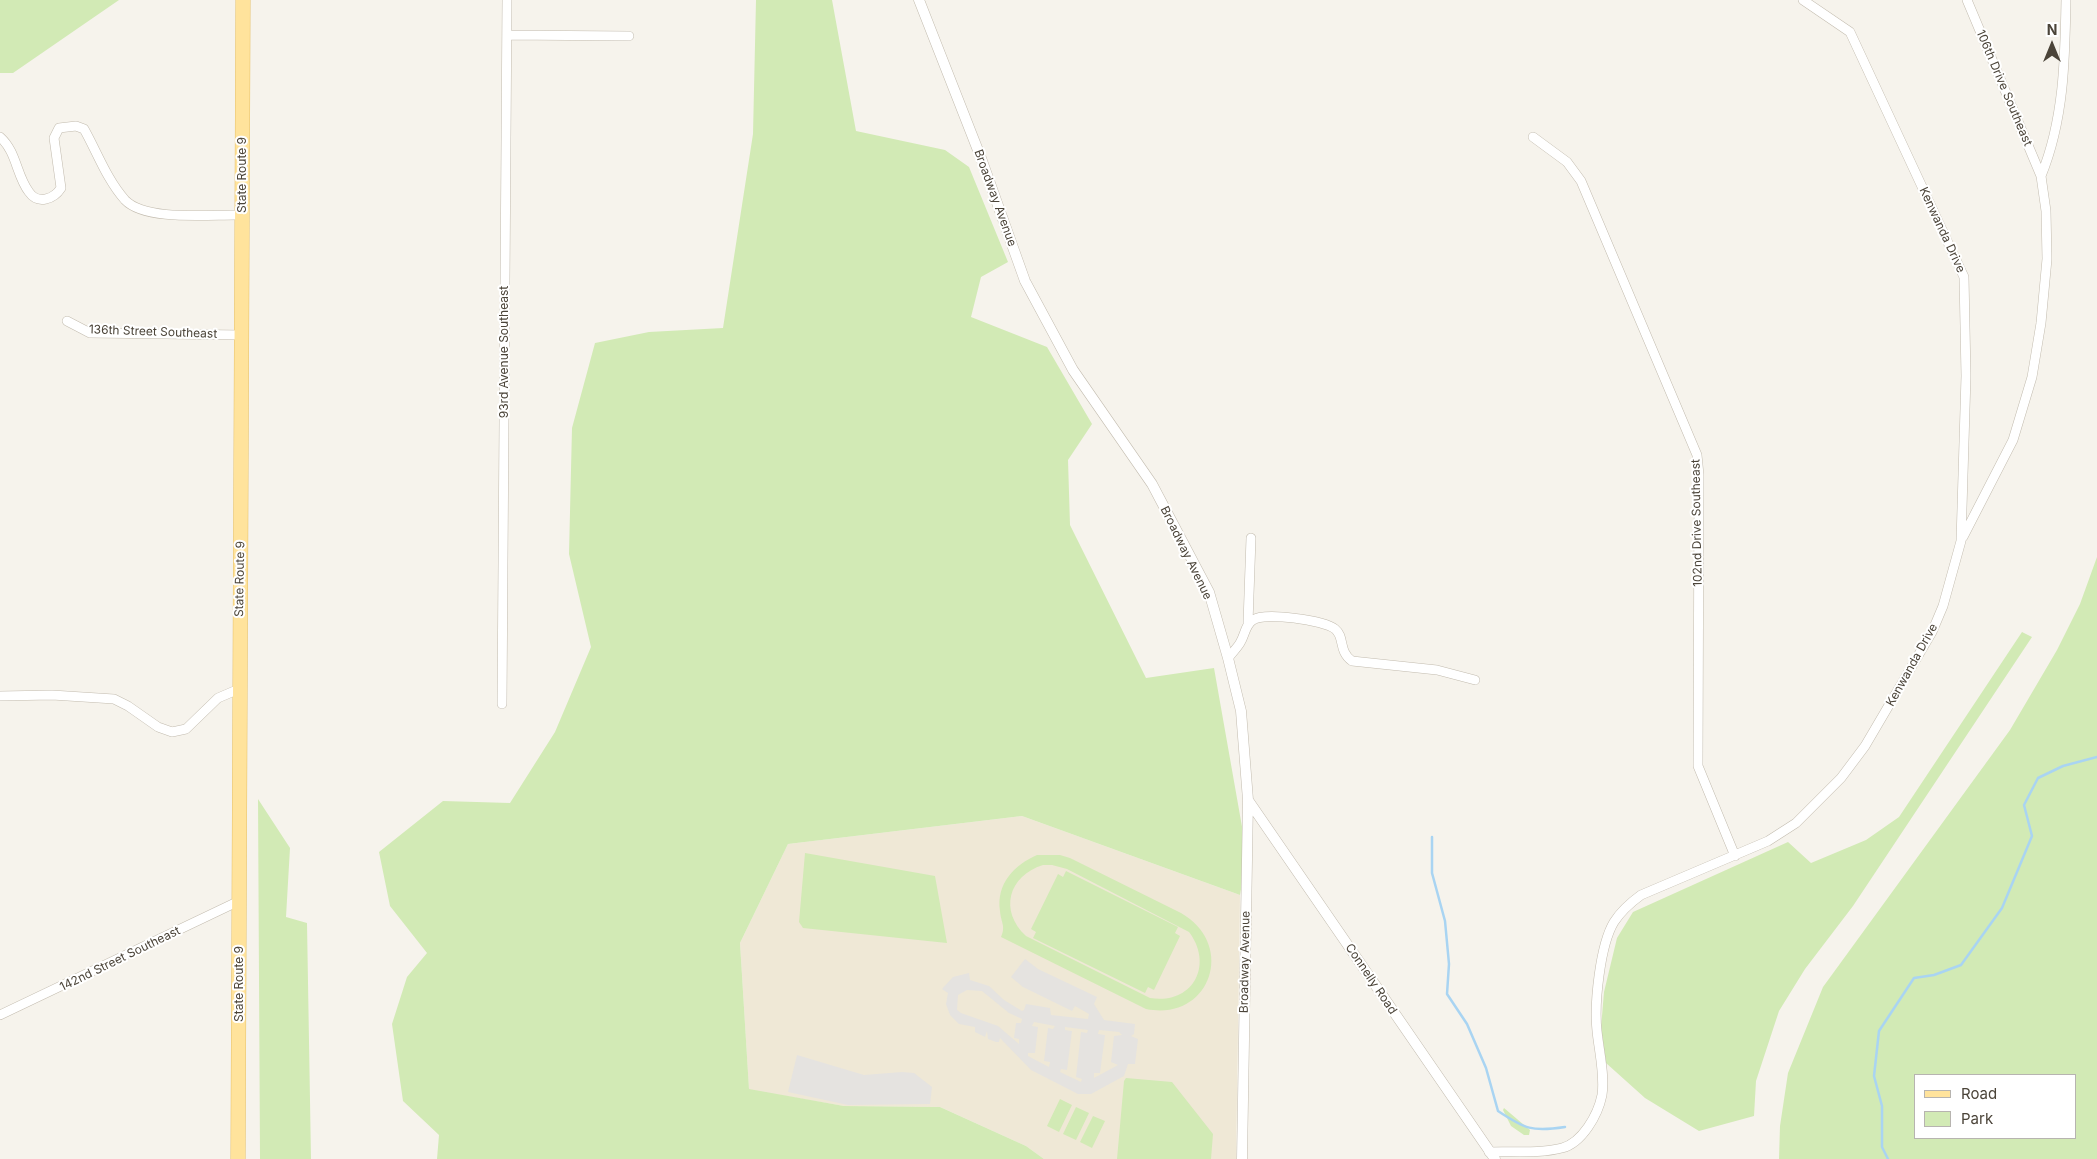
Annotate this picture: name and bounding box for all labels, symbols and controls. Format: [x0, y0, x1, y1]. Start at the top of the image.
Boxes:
north arrow [2027, 20, 2077, 70]
text: N [2047, 21, 2057, 38]
street label: 106th Drive Southeast [1973, 28, 2035, 148]
street label: State Route 9 [235, 137, 249, 213]
street label: Broadway Avenue [971, 148, 1019, 248]
street label: Kenwanda Drive [1916, 185, 1968, 275]
street label: 93rd Avenue Southeast [497, 286, 511, 418]
street label: 136th Street Southeast [89, 323, 217, 341]
street label: 102nd Drive Southeast [1689, 459, 1705, 587]
street label: Broadway Avenue [1157, 504, 1215, 602]
street label: State Route 9 [232, 541, 248, 617]
street label: Kenwanda Drive [1883, 621, 1941, 709]
street label: Broadway Avenue [1237, 911, 1253, 1013]
street label: 142nd Street Southeast [57, 924, 183, 994]
street label: Connelly Road [1342, 941, 1400, 1017]
street label: State Route 9 [232, 946, 246, 1022]
legend [1914, 1074, 2077, 1139]
text: Road [1961, 1084, 1997, 1103]
text: Park [1961, 1109, 1993, 1128]

